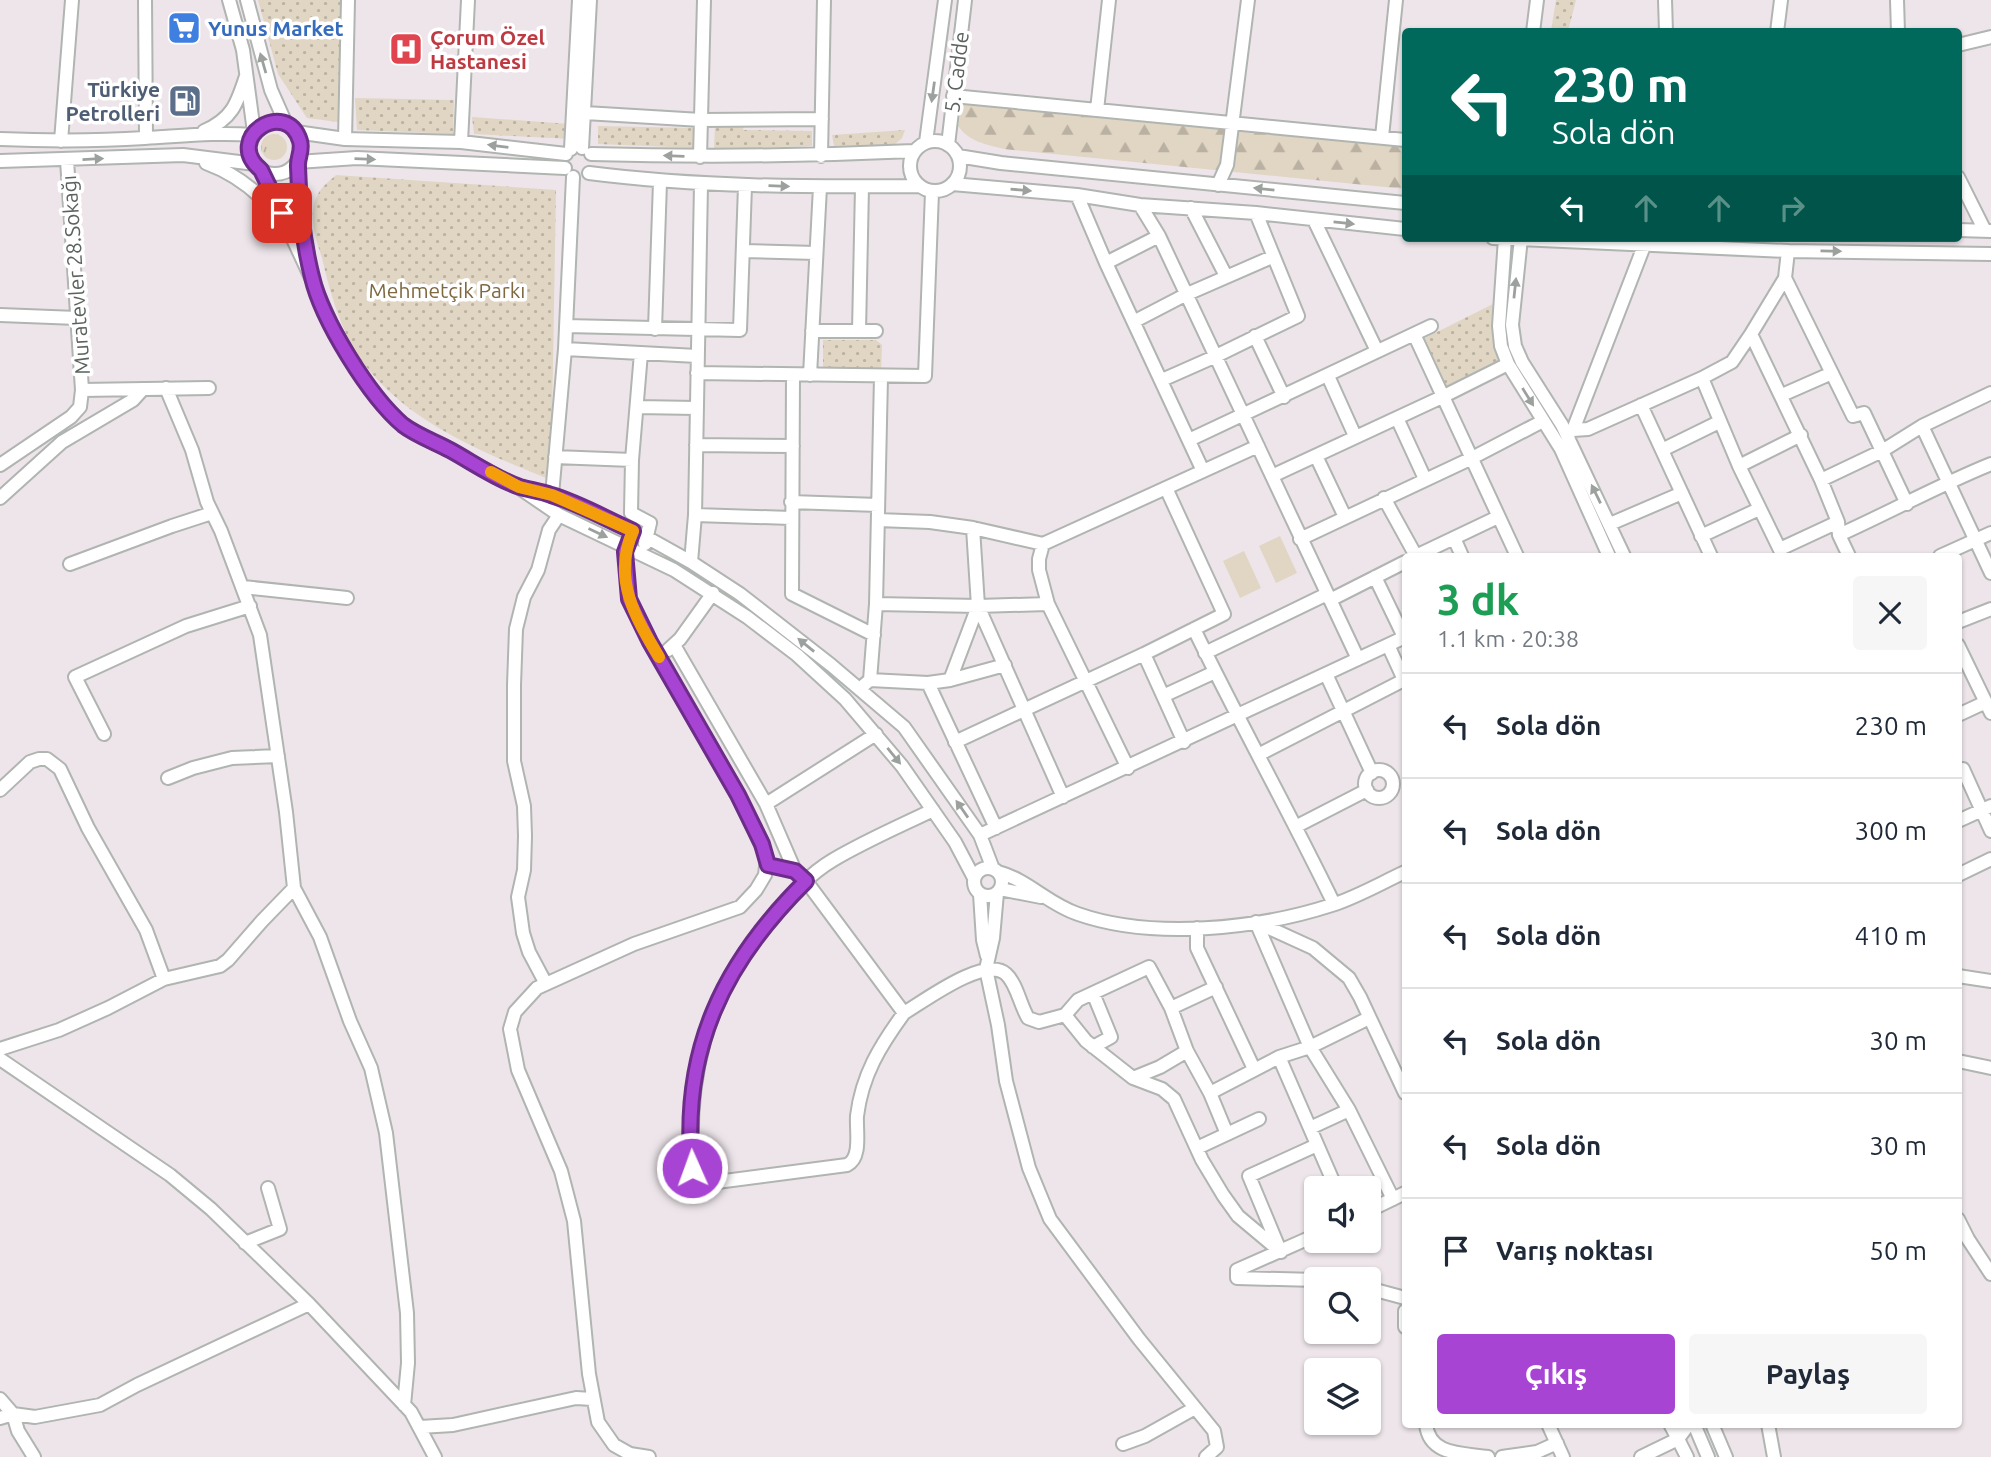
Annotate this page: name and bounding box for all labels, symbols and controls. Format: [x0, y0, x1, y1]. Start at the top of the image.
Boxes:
supermarket icon: Yunus Market [165, 9, 203, 47]
place label: Yunus Market [208, 16, 344, 40]
place label: Çorum Özel Hastanesi [430, 25, 545, 73]
hospital icon: Çorum Özel Hastanesi [387, 30, 425, 68]
street label: 5. Cadde [939, 30, 973, 114]
one-way arrow [258, 52, 268, 73]
icon: left [1437, 56, 1528, 147]
text: 230 m [1552, 56, 1689, 111]
place label: Türkiye Petrolleri [66, 77, 160, 125]
one-way arrow [927, 81, 938, 103]
fuel station icon: Türkiye Petrolleri [166, 82, 204, 120]
text: Sola dön [1552, 114, 1675, 150]
one-way arrow [487, 141, 509, 152]
one-way arrow [663, 150, 685, 162]
one-way arrow [82, 153, 104, 164]
one-way arrow [355, 153, 377, 164]
street label: Muratevler 28.Sokağı [56, 174, 94, 376]
one-way arrow [768, 181, 790, 192]
pin [252, 183, 312, 243]
one-way arrow [1253, 183, 1275, 194]
one-way arrow [1010, 185, 1032, 196]
icon: left [1554, 189, 1592, 227]
icon: ahead [1627, 189, 1665, 227]
icon: ahead [1700, 189, 1738, 227]
icon: right [1773, 189, 1811, 227]
icon: arrive [263, 194, 301, 232]
one-way arrow [1333, 218, 1355, 229]
one-way arrow [1820, 245, 1842, 257]
one-way arrow [1510, 277, 1521, 299]
park label: Mehmetçik Parkı [369, 278, 525, 302]
one-way arrow [1522, 387, 1535, 406]
one-way arrow [1590, 484, 1602, 504]
one-way arrow [588, 527, 608, 539]
text: 3 dk [1437, 576, 1519, 623]
button: close [1853, 576, 1927, 650]
text: 1.1 km · 20:38 [1437, 626, 1579, 651]
one-way arrow [798, 638, 815, 653]
icon: left [1437, 707, 1475, 745]
text: Sola dön [1496, 711, 1601, 740]
text: 230 m [1855, 711, 1927, 740]
one-way arrow [887, 747, 902, 765]
one-way arrow [955, 800, 969, 818]
icon: left [1437, 812, 1475, 850]
text: Sola dön [1496, 816, 1601, 845]
text: 300 m [1855, 816, 1927, 845]
icon: left [1437, 917, 1475, 955]
text: Sola dön [1496, 921, 1601, 950]
text: 410 m [1855, 921, 1927, 950]
icon: left [1437, 1022, 1475, 1060]
text: Sola dön [1496, 1026, 1601, 1055]
text: 30 m [1869, 1026, 1927, 1055]
icon: left [1437, 1127, 1475, 1165]
position arrow [655, 1131, 729, 1205]
text: Sola dön [1496, 1131, 1601, 1160]
text: 30 m [1869, 1131, 1927, 1160]
map controls [1304, 1176, 1381, 1435]
button: sound [1304, 1176, 1381, 1253]
icon: arrive [1437, 1232, 1475, 1270]
text: Varış noktası [1496, 1236, 1653, 1265]
text: 50 m [1869, 1236, 1927, 1265]
button: search [1304, 1267, 1381, 1344]
button: Çıkış [1437, 1334, 1675, 1414]
button: Paylaş [1689, 1334, 1927, 1414]
button: layers [1304, 1358, 1381, 1435]

